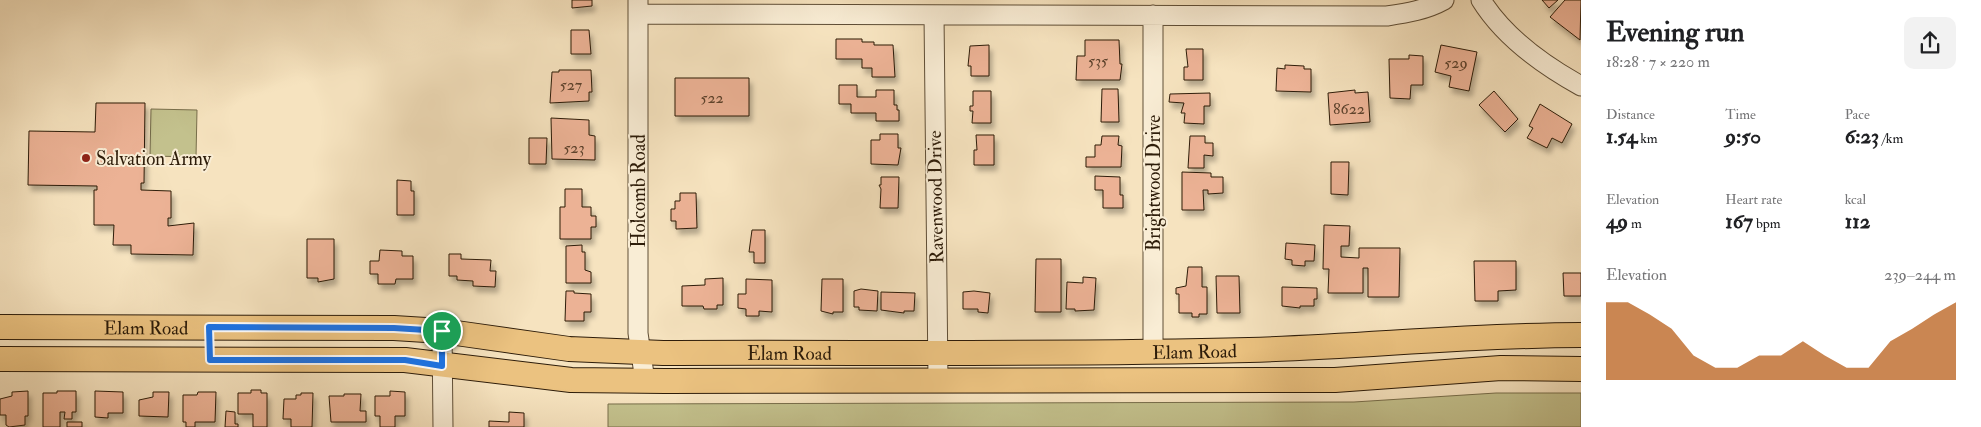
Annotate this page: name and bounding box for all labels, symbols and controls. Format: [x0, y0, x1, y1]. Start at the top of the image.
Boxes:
text: Evening run [1606, 15, 1744, 50]
button: share [1904, 17, 1956, 69]
house number: 535 [1088, 51, 1108, 71]
text: 18:28 · 7 × 220 m [1606, 52, 1710, 72]
house number: 529 [1444, 53, 1468, 73]
house number: 527 [560, 75, 583, 95]
house number: 522 [700, 88, 724, 108]
house number: 8622 [1333, 99, 1365, 119]
text: Distance [1606, 106, 1655, 123]
text: Time [1725, 106, 1756, 123]
text: Pace [1845, 106, 1870, 123]
street label: Brightwood Drive [1142, 115, 1166, 251]
text: 1.54 [1606, 123, 1637, 150]
text: 9:50 [1725, 123, 1761, 150]
text: 6:23 [1845, 123, 1879, 150]
street label: Ravenwood Drive [923, 130, 949, 264]
text: km [1637, 130, 1658, 147]
text: /km [1879, 130, 1903, 147]
street label: Holcomb Road [627, 134, 651, 248]
house number: 523 [563, 138, 585, 158]
place label: Salvation Army [96, 147, 212, 171]
marker: Salvation Army [80, 152, 92, 164]
text: Elevation [1606, 191, 1659, 208]
text: Heart rate [1725, 191, 1782, 208]
text: kcal [1845, 191, 1866, 208]
text: 49 [1606, 208, 1628, 235]
text: 167 [1725, 208, 1753, 235]
text: 112 [1845, 208, 1870, 235]
text: m [1628, 215, 1642, 232]
text: bpm [1753, 215, 1781, 232]
text: Elevation [1606, 265, 1667, 285]
text: 239–244 m [1884, 265, 1956, 285]
pin [421, 310, 463, 352]
street label: Elam Road [104, 316, 189, 340]
icon: arrive [428, 317, 456, 345]
street label: Elam Road [1152, 339, 1238, 365]
street label: Elam Road [747, 342, 833, 366]

